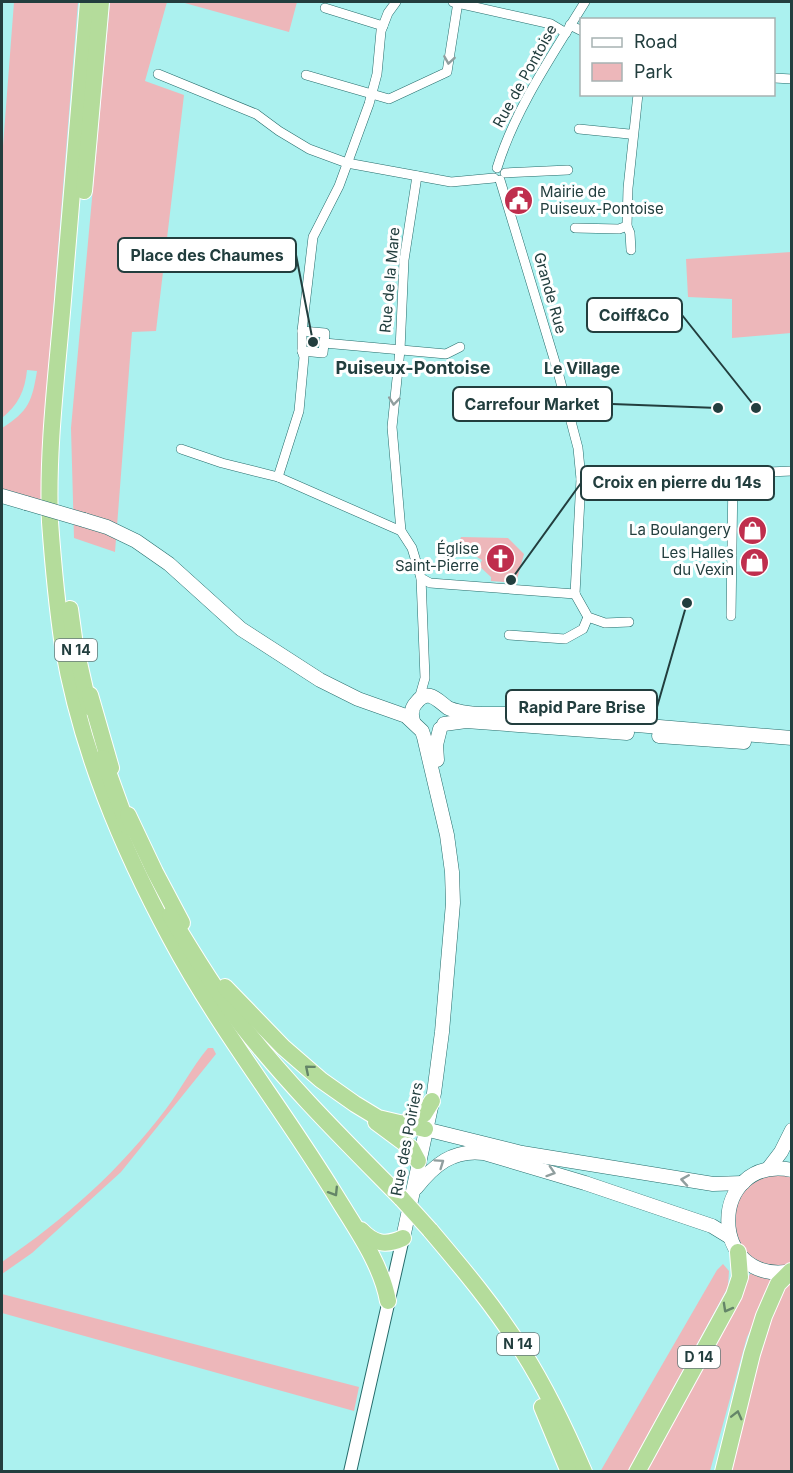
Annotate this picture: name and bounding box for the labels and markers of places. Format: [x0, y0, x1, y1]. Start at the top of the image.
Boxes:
place label: Mairie de Puiseux-Pontoise [540, 182, 664, 218]
public building icon: Mairie de Puiseux-Pontoise [503, 185, 535, 217]
callout: Place des Chaumes [118, 238, 296, 272]
callout: Coiff&Co [587, 298, 682, 332]
callout: Carrefour Market [453, 387, 612, 421]
callout: Croix en pierre du 14s [581, 466, 774, 500]
shop icon: La Boulangery [736, 514, 768, 546]
place label: La Boulangery [629, 520, 732, 539]
place label: Église Saint-Pierre [395, 539, 479, 575]
church icon: Église Saint-Pierre [484, 542, 516, 574]
place label: Les Halles du Vexin [661, 543, 734, 579]
shop icon: Les Halles du Vexin [739, 546, 771, 578]
callout: Rapid Pare Brise [506, 690, 657, 724]

